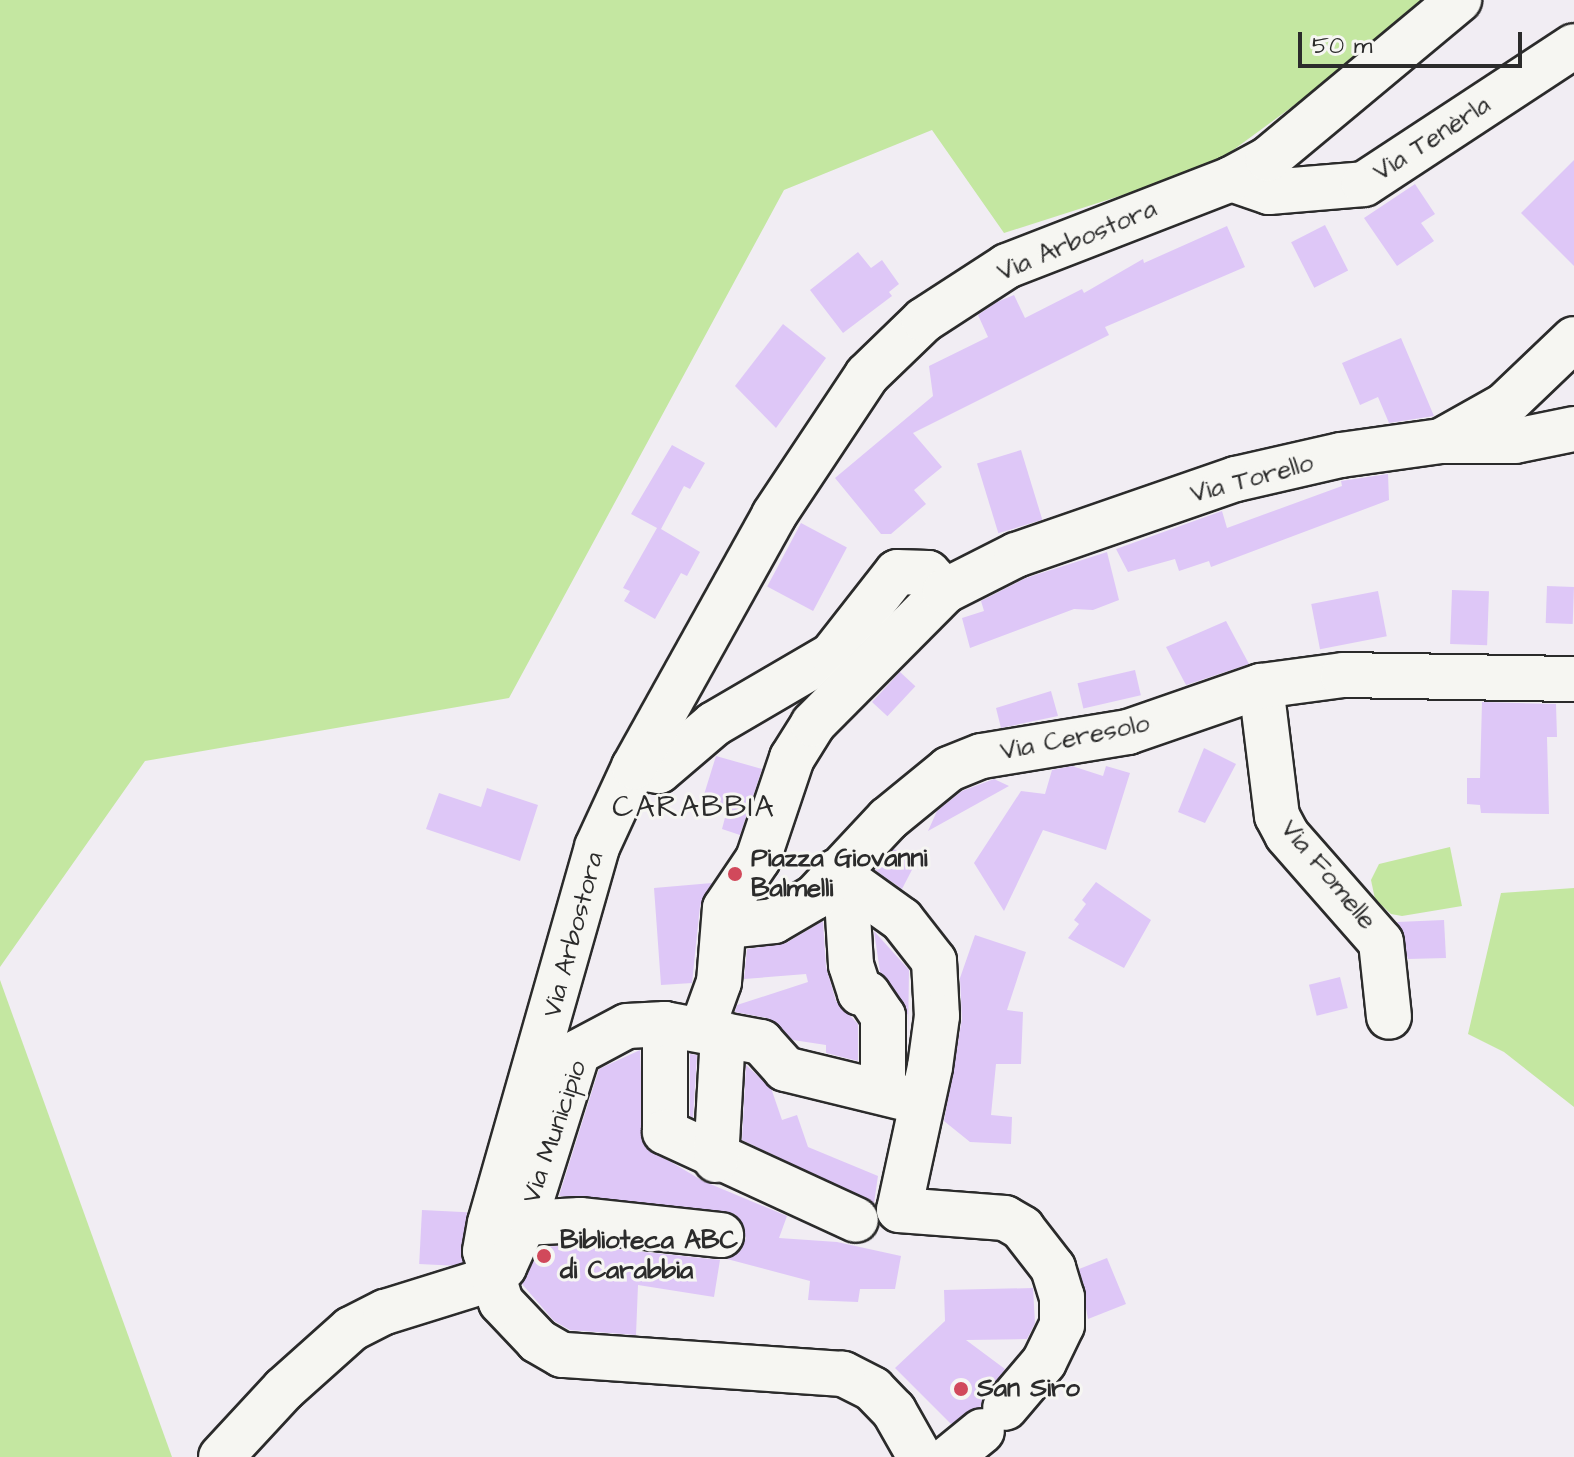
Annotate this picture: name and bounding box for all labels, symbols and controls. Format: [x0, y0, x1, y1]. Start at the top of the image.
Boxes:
scale bar [1302, 16, 1526, 66]
text: 50 m [1312, 29, 1372, 63]
street label: Via Tenèrla [1368, 90, 1496, 188]
street label: Via Arbostora [993, 193, 1161, 289]
street label: Via Torello [1187, 448, 1317, 510]
street label: Via Ceresolo [998, 708, 1152, 768]
district label: CARABBIA [612, 789, 776, 825]
street label: Via Fomelle [1273, 814, 1383, 936]
place label: Piazza Giovanni Balmelli [751, 843, 927, 904]
street label: Via Arbostora [537, 849, 611, 1021]
marker: Piazza Giovanni Balmelli [726, 865, 744, 883]
street label: Via Municipio [516, 1057, 594, 1207]
place label: Biblioteca ABC di Carabbia [560, 1225, 738, 1286]
marker: Biblioteca ABC di Carabbia [535, 1247, 553, 1265]
place label: San Siro [977, 1373, 1080, 1405]
marker: San Siro [952, 1380, 970, 1398]

